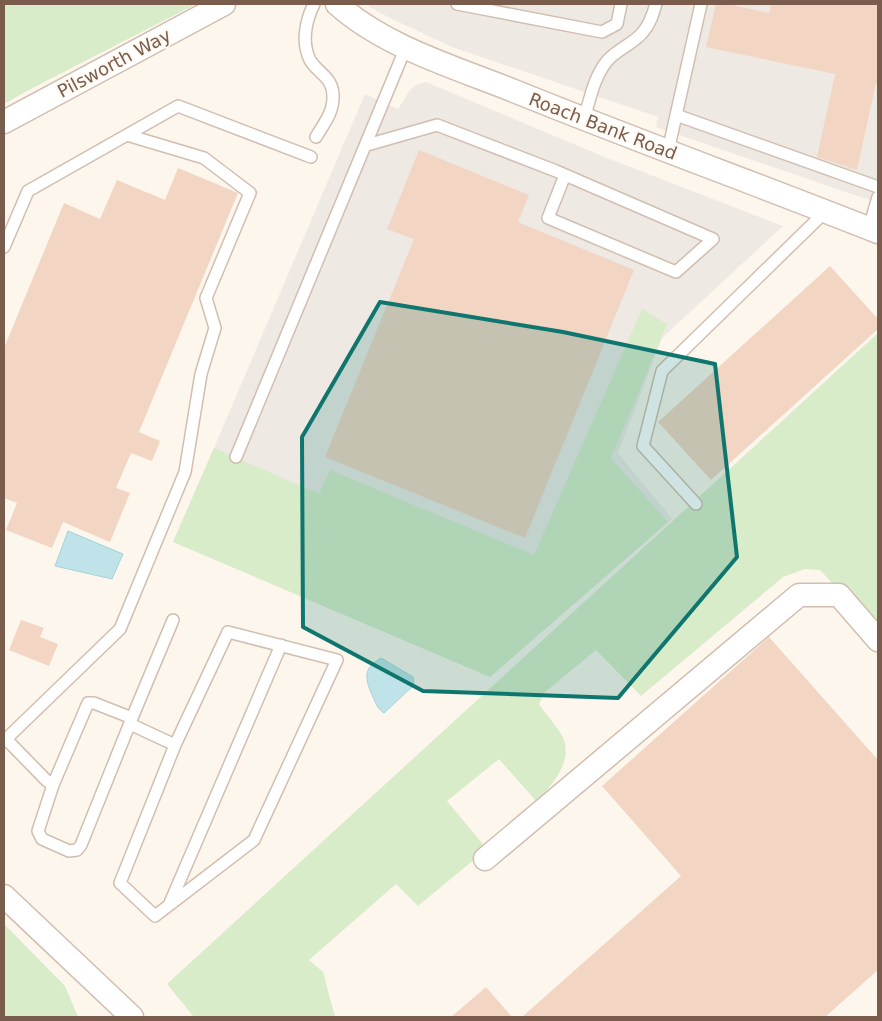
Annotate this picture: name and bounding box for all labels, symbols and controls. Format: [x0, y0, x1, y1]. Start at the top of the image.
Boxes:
street label: Pilsworth Way [54, 24, 175, 102]
street label: Roach Bank Road [526, 88, 680, 164]

